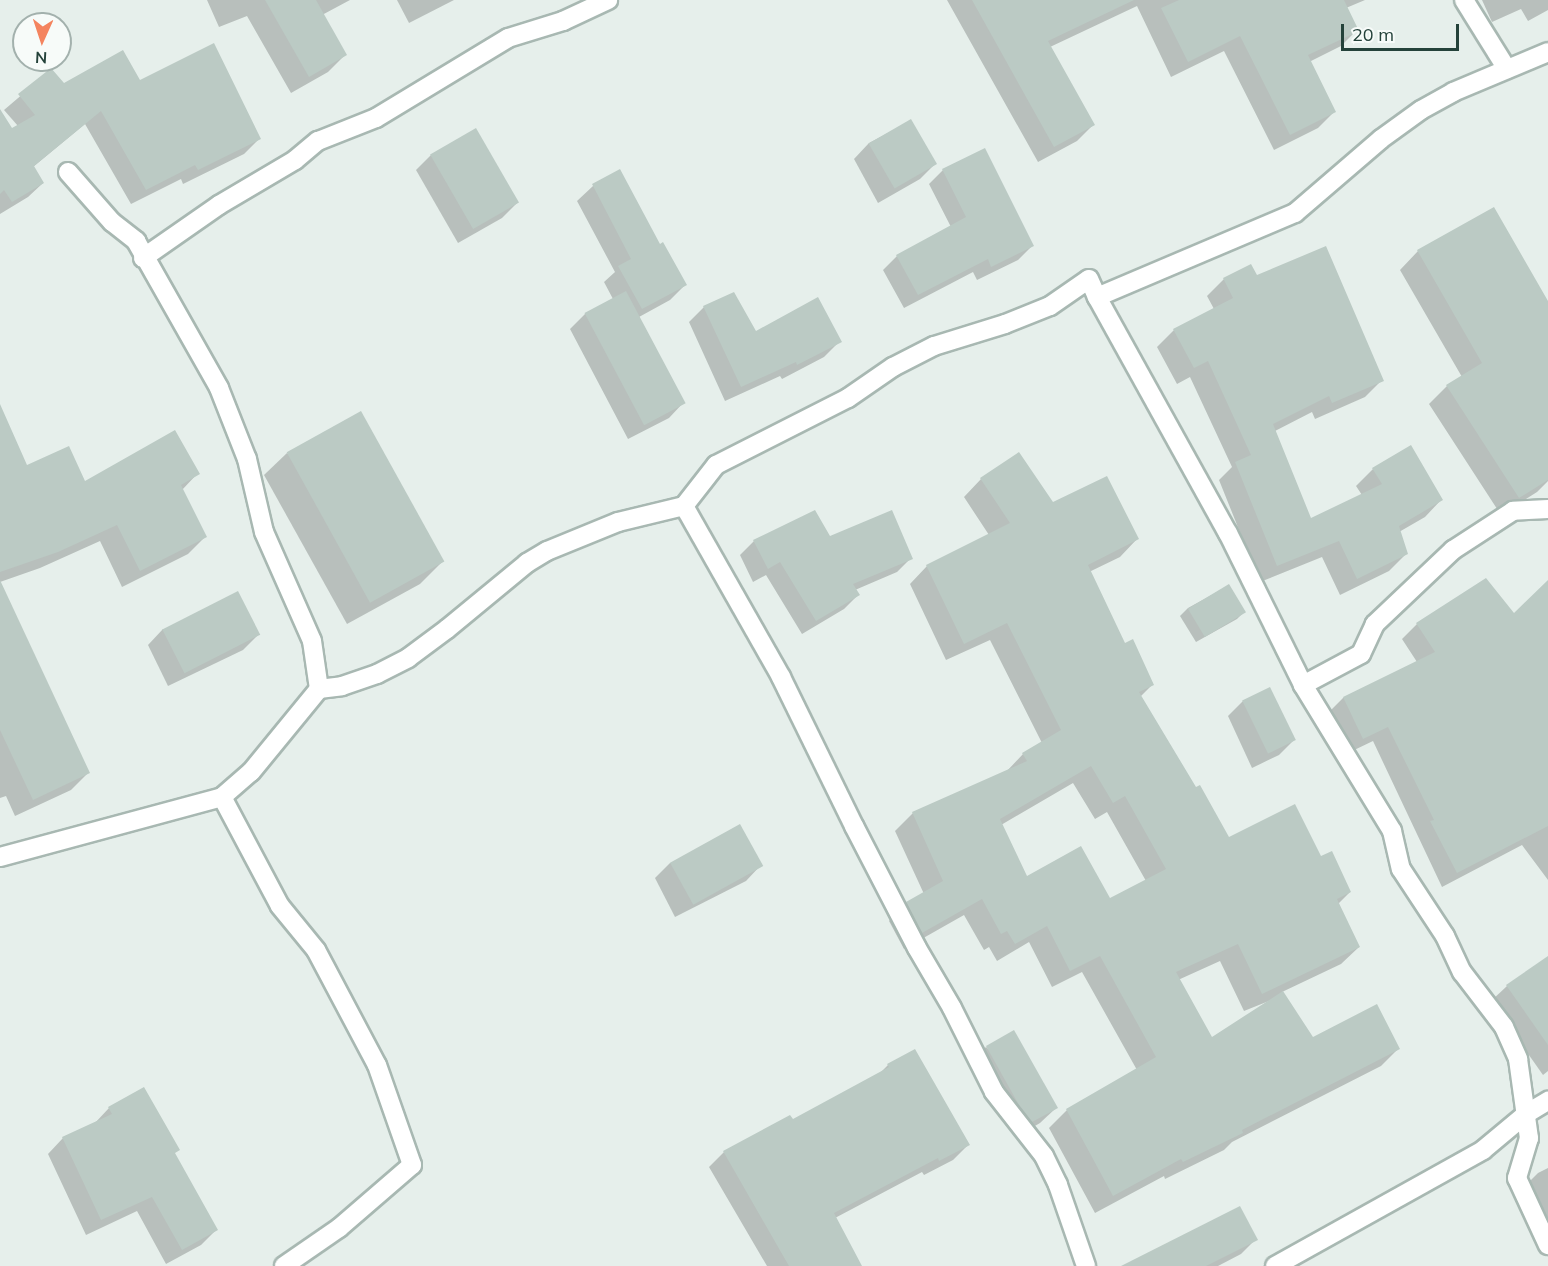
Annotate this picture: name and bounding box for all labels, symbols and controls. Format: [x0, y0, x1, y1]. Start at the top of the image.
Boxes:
north arrow [12, 12, 72, 72]
scale bar [1344, 12, 1462, 50]
text: 20 m [1352, 23, 1394, 46]
text: N [35, 48, 48, 68]

